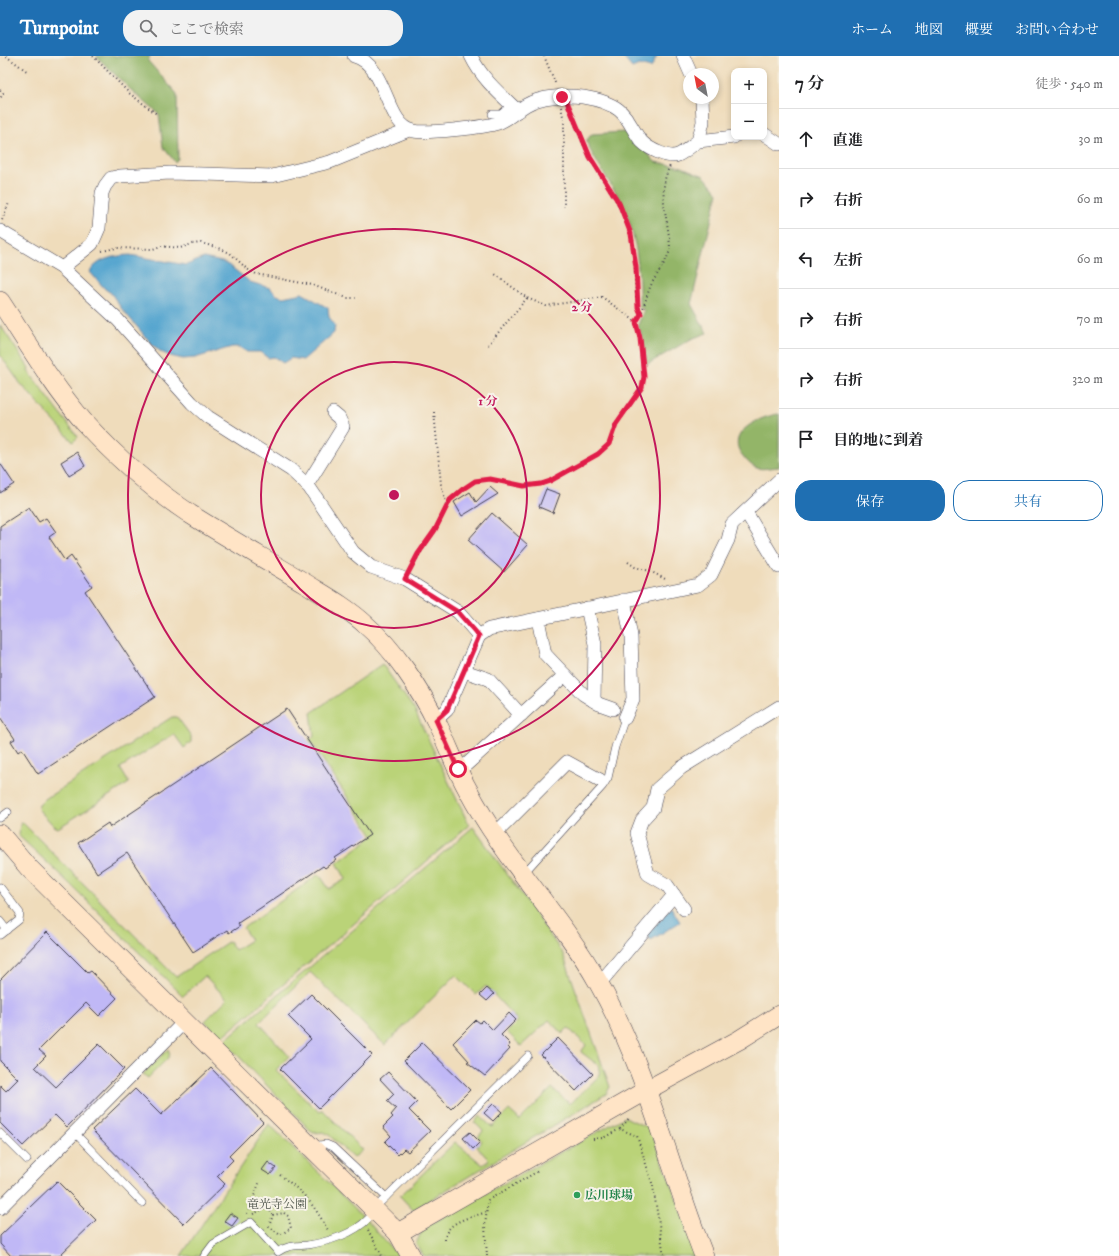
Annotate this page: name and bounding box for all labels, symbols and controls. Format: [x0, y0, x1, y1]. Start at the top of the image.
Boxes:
search box [123, 10, 403, 46]
text: Turnpoint [20, 17, 99, 40]
icon: search [137, 17, 159, 39]
text: ここで検索 [169, 20, 244, 39]
text: ホーム [851, 21, 893, 39]
text: 地図 [915, 21, 943, 39]
text: 概要 [965, 21, 993, 39]
text: お問い合わせ [1015, 21, 1099, 39]
north arrow [683, 68, 719, 104]
map controls [731, 68, 767, 140]
button: + [731, 68, 767, 104]
text: 7 分 [795, 73, 825, 95]
text: 徒歩 · 540 m [1035, 76, 1103, 92]
route end [553, 88, 571, 106]
button: − [731, 104, 767, 140]
icon: ahead [795, 128, 817, 150]
text: 直進 [833, 131, 863, 150]
text: 30 m [1079, 131, 1103, 147]
icon: right [795, 188, 817, 210]
text: 右折 [833, 191, 863, 210]
text: 60 m [1077, 191, 1103, 207]
icon: left [795, 248, 817, 270]
text: 左折 [833, 251, 863, 270]
text: 60 m [1077, 251, 1103, 267]
text: 2 分 [572, 300, 592, 315]
icon: right [795, 308, 817, 330]
text: 右折 [833, 311, 863, 330]
text: 70 m [1077, 311, 1103, 327]
icon: right [795, 368, 817, 390]
text: 右折 [833, 371, 863, 390]
text: 320 m [1072, 371, 1103, 387]
text: 1 分 [479, 394, 497, 409]
icon: arrive [795, 428, 817, 450]
text: 目的地に到着 [833, 431, 923, 450]
button: 保存 [795, 480, 945, 521]
button: 共有 [953, 480, 1103, 521]
centre of rings [387, 488, 401, 502]
route start [449, 760, 467, 778]
place label: 広川球場 [585, 1188, 633, 1203]
marker: 広川球場 [572, 1190, 582, 1200]
park label: 竜光寺公園 [247, 1197, 307, 1212]

